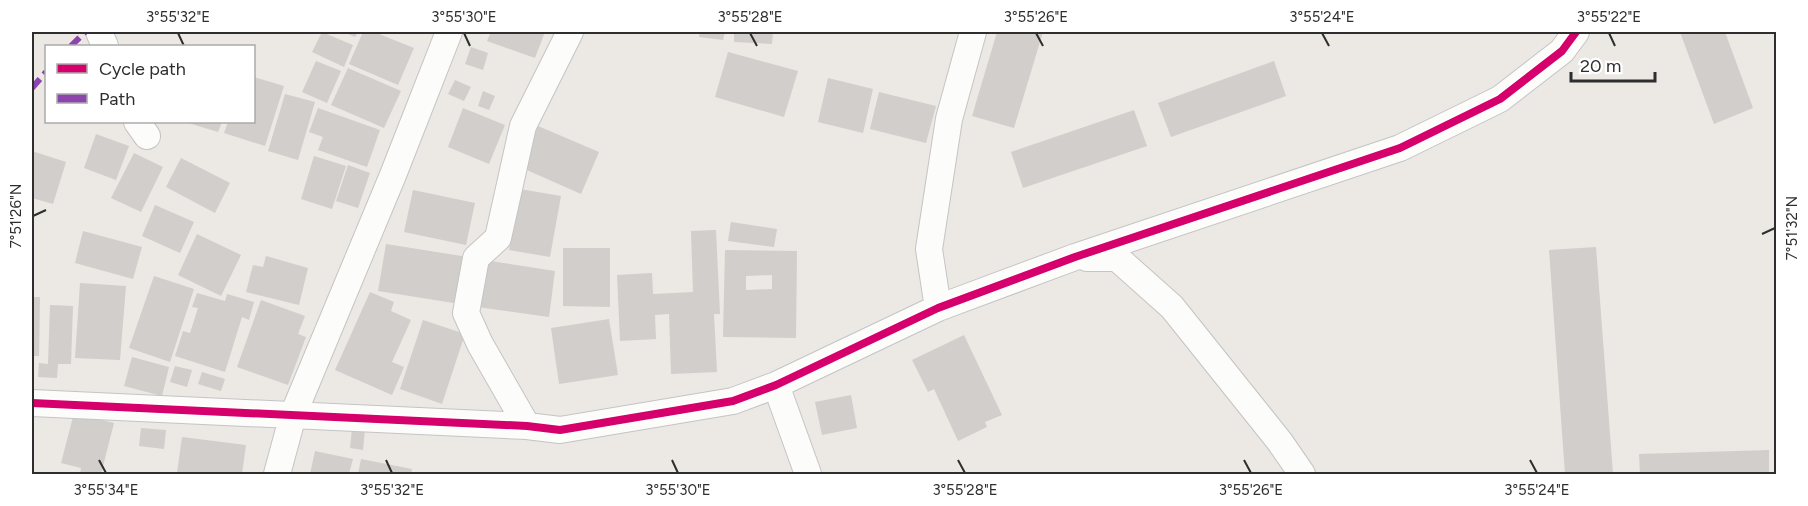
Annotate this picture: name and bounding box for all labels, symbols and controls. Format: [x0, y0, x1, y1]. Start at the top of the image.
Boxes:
text: 3°55'32"E [146, 8, 210, 26]
text: 3°55'30"E [431, 8, 497, 26]
text: 3°55'28"E [717, 8, 783, 26]
text: 3°55'26"E [1004, 8, 1068, 26]
text: 3°55'24"E [1289, 8, 1355, 26]
text: 3°55'22"E [1577, 8, 1641, 26]
legend [45, 45, 255, 123]
scale bar [1571, 45, 1655, 83]
text: 20 m [1580, 55, 1621, 77]
text: Cycle path [99, 58, 186, 80]
text: Path [99, 88, 135, 110]
text: 7°51'26"N [7, 184, 25, 248]
text: 7°51'32"N [1783, 196, 1801, 260]
text: 3°55'34"E [73, 481, 139, 499]
text: 3°55'32"E [360, 481, 424, 499]
text: 3°55'30"E [645, 481, 711, 499]
text: 3°55'28"E [932, 481, 998, 499]
text: 3°55'26"E [1219, 481, 1283, 499]
text: 3°55'24"E [1504, 481, 1570, 499]

